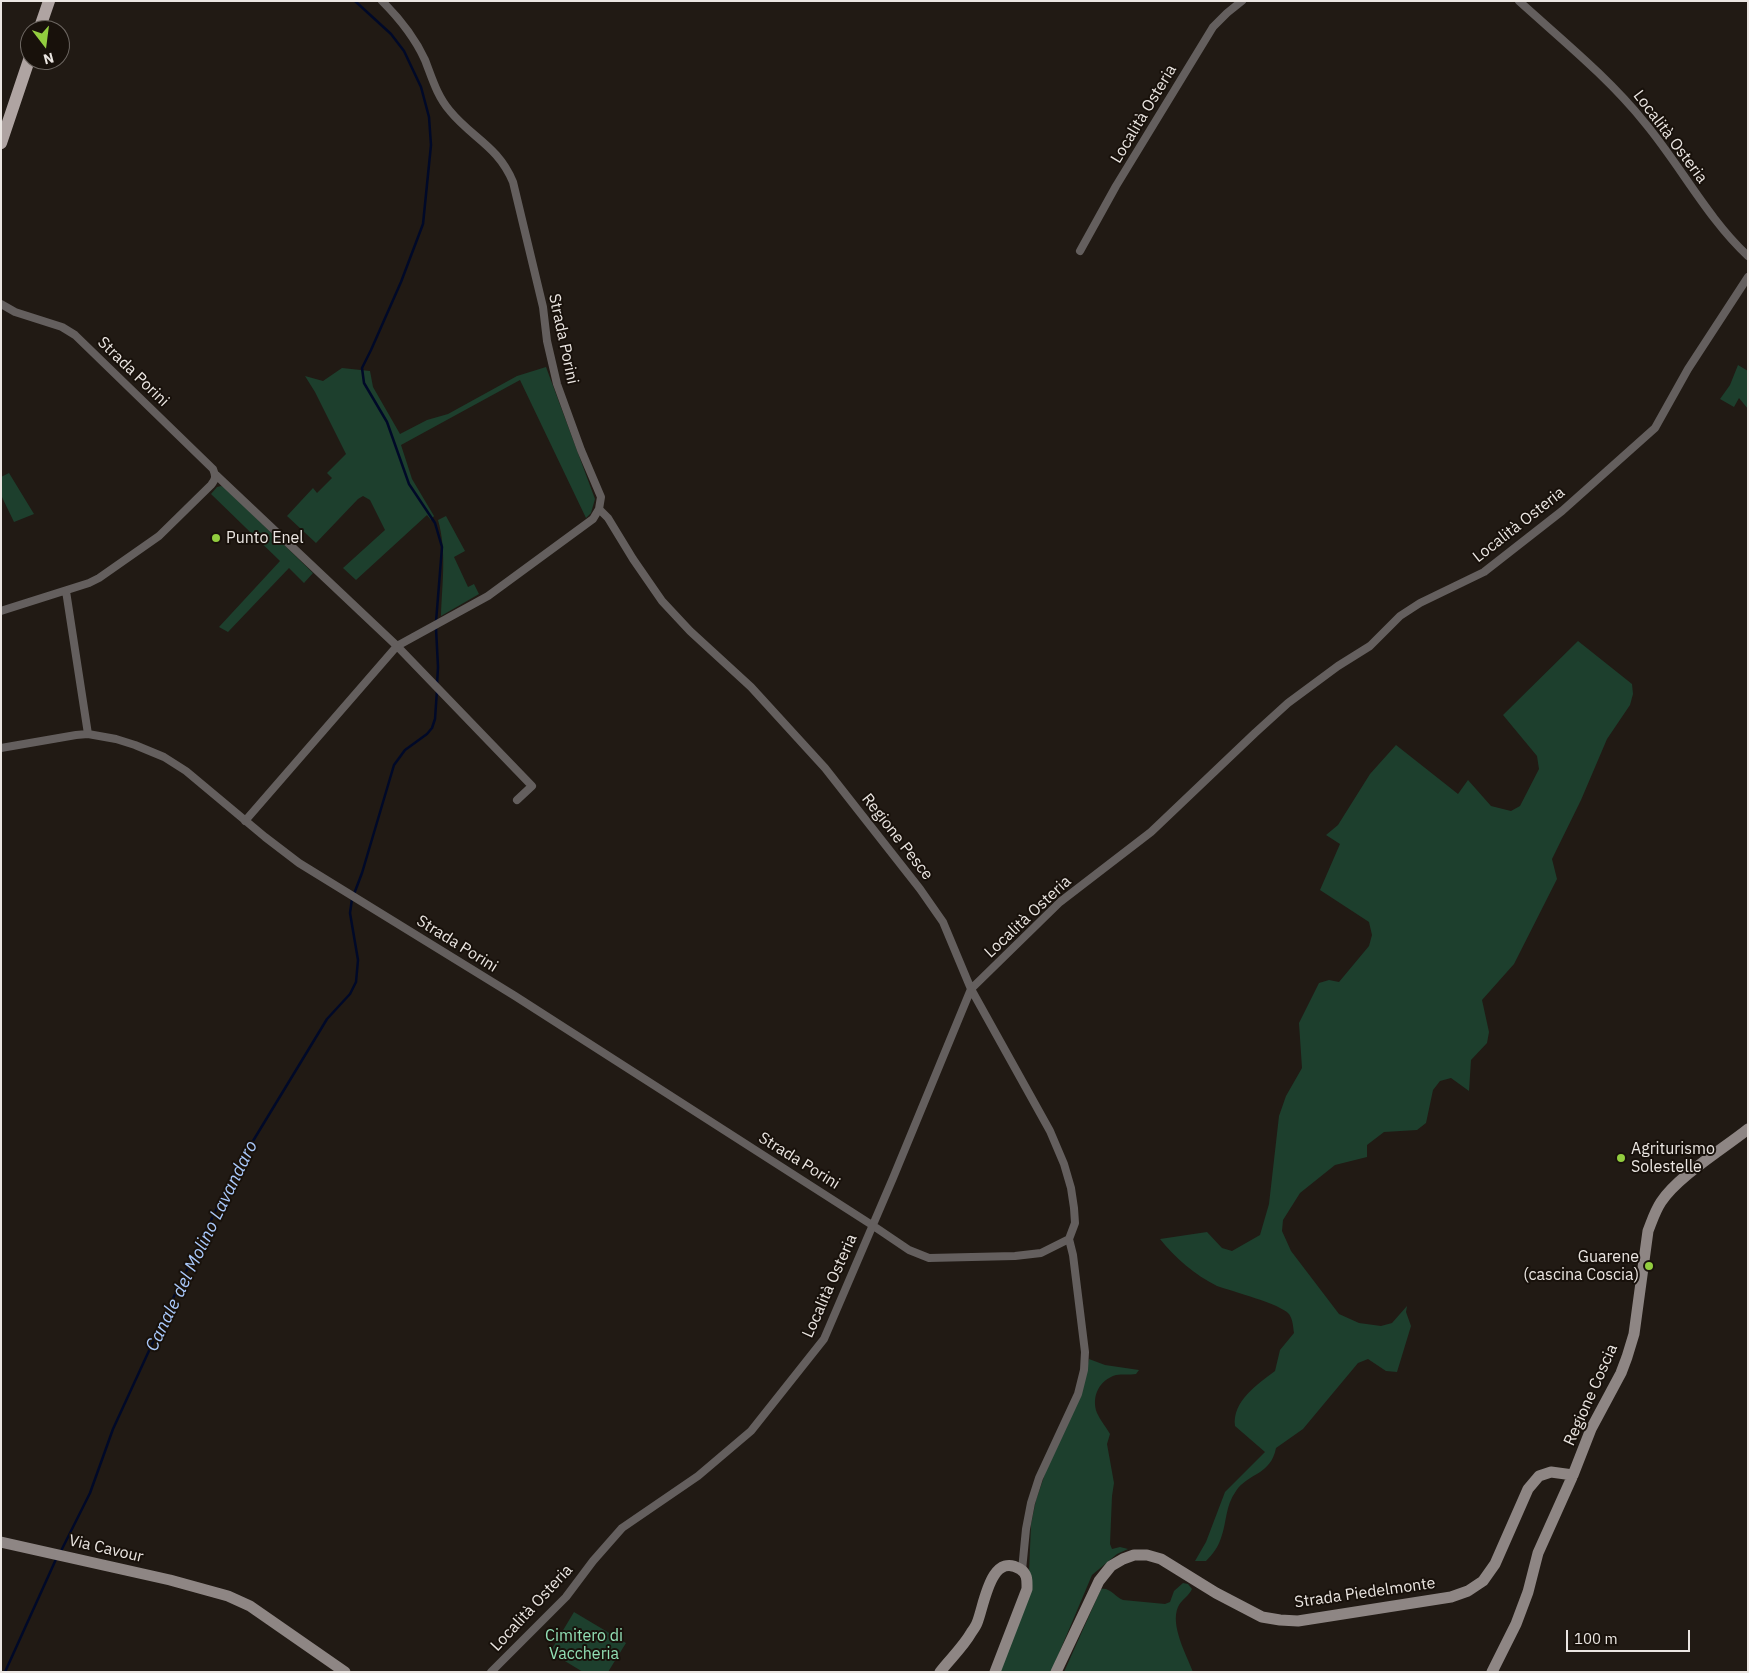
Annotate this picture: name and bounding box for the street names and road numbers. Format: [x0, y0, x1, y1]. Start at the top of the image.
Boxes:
street label: Località Osteria [1107, 61, 1181, 167]
street label: Località Osteria [1629, 87, 1711, 187]
street label: Strada Porini [544, 292, 582, 386]
street label: Strada Porini [93, 333, 173, 411]
street label: Località Osteria [1469, 483, 1569, 567]
street label: Regione Pesce [857, 790, 937, 884]
street label: Località Osteria [981, 872, 1075, 962]
street label: Strada Porini [413, 911, 501, 977]
street label: Strada Porini [755, 1128, 843, 1194]
street label: Località Osteria [799, 1231, 861, 1341]
street label: Regione Coscia [1560, 1341, 1622, 1449]
street label: Via Cavour [67, 1531, 145, 1567]
street label: Località Osteria [487, 1561, 577, 1655]
street label: Strada Piedelmonte [1293, 1574, 1437, 1612]

